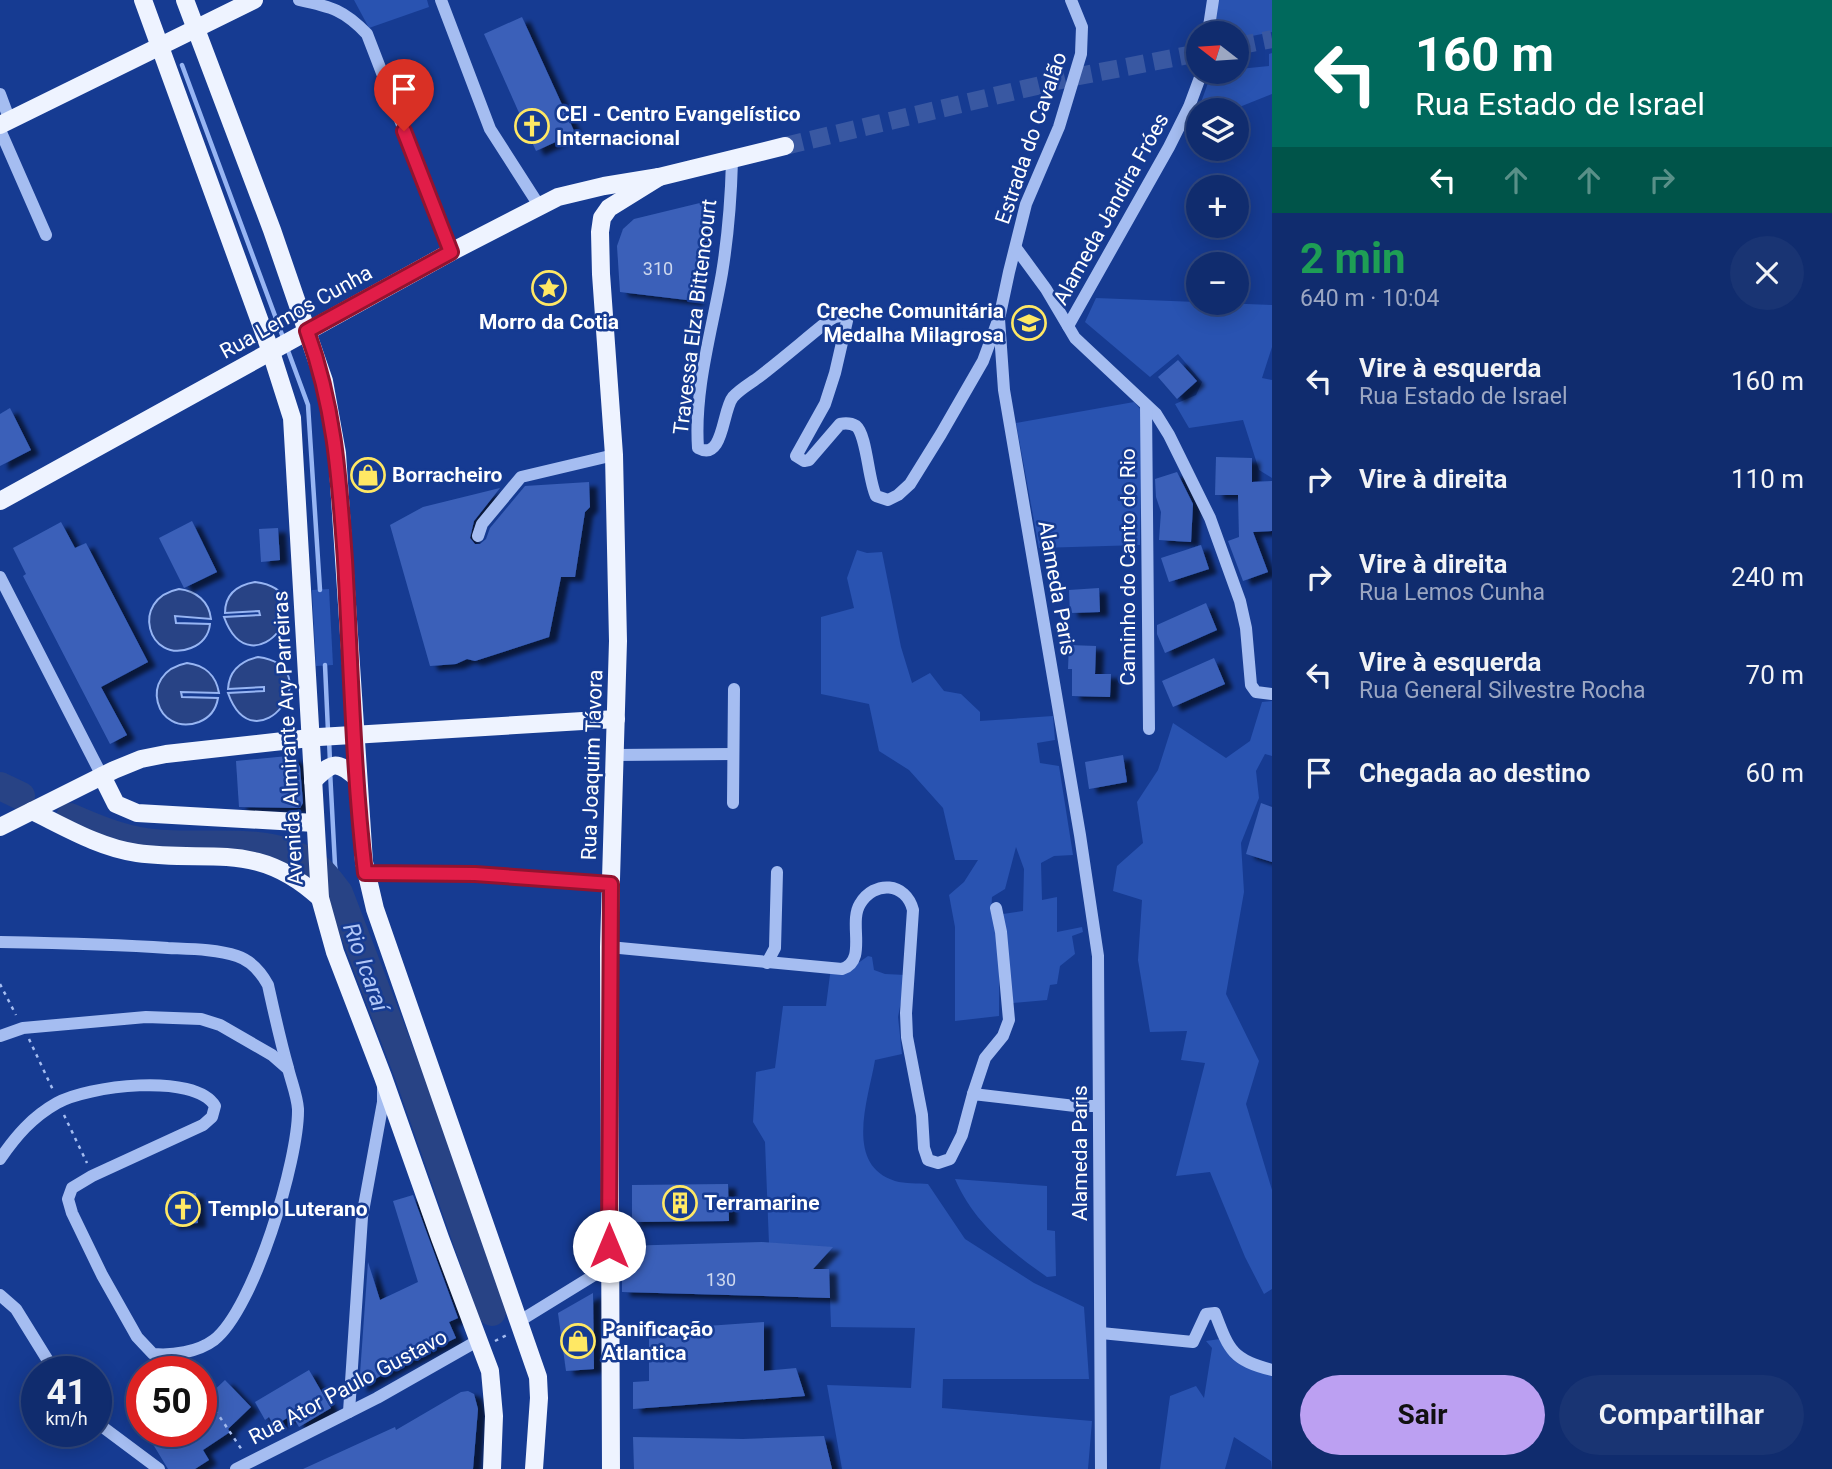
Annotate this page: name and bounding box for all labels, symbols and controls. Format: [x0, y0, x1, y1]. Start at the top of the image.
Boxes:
north arrow [1186, 21, 1250, 84]
map controls [1186, 21, 1249, 315]
text: 160 m [1415, 26, 1554, 83]
icon: left [1300, 28, 1391, 119]
street label: Estrada do Cavalão [990, 49, 1072, 227]
pin [374, 59, 434, 131]
icon: arrive [385, 70, 423, 108]
text: Rua Estado de Israel [1415, 85, 1705, 123]
button: layers [1186, 98, 1249, 161]
place label: CEI - Centro Evangelístico Internacional [556, 102, 801, 150]
church icon: CEI - Centro Evangelístico Internacional [513, 107, 551, 145]
street label: Alameda Jandira Fróes [1048, 109, 1174, 309]
icon: left [1424, 161, 1462, 199]
icon: ahead [1497, 161, 1535, 199]
icon: ahead [1570, 161, 1608, 199]
icon: right [1643, 161, 1681, 199]
button: + [1186, 175, 1249, 238]
street label: Travessa Elza Bittencourt [669, 198, 721, 436]
text: 2 min [1300, 234, 1406, 283]
button: close [1730, 236, 1804, 310]
button: − [1186, 252, 1249, 315]
house number: 310 [643, 258, 673, 279]
street label: Rua Lemos Cunha [216, 260, 376, 364]
place icon: Morro da Cotia [530, 269, 568, 307]
text: 640 m · 10:04 [1300, 285, 1439, 312]
place label: Creche Comunitária Medalha Milagrosa [816, 299, 1004, 347]
school or university icon: Creche Comunitária Medalha Milagrosa [1010, 304, 1048, 342]
place label: Morro da Cotia [479, 310, 619, 334]
text: Vire à esquerda [1359, 353, 1542, 383]
icon: left [1300, 362, 1338, 400]
text: 160 m [1731, 366, 1804, 396]
text: Rua Estado de Israel [1359, 383, 1567, 410]
street label: Caminho do Canto do Rio [1116, 448, 1140, 686]
shop icon: Borracheiro [349, 456, 387, 494]
icon: right [1300, 460, 1338, 498]
place label: Borracheiro [392, 463, 503, 487]
text: Vire à direita [1359, 464, 1507, 494]
text: 110 m [1731, 464, 1804, 494]
street label: Alameda Paris [1033, 519, 1081, 657]
text: Vire à direita [1359, 549, 1507, 579]
icon: right [1300, 558, 1338, 596]
text: 240 m [1731, 562, 1804, 592]
text: Rua Lemos Cunha [1359, 579, 1545, 606]
street label: Avenida Almirante Ary Parreiras [268, 590, 308, 886]
text: Vire à esquerda [1359, 647, 1542, 677]
icon: left [1300, 656, 1338, 694]
text: 70 m [1746, 660, 1804, 690]
street label: Rua Joaquim Távora [577, 669, 607, 861]
text: Rua General Silvestre Rocha [1359, 677, 1645, 704]
icon: arrive [1300, 754, 1338, 792]
text: Chegada ao destino [1359, 758, 1590, 788]
text: 60 m [1746, 758, 1804, 788]
water label: Rio Icaraí [337, 919, 395, 1018]
street label: Alameda Paris [1068, 1085, 1092, 1221]
building icon: Terramarine [661, 1184, 699, 1222]
church icon: Templo Luterano [164, 1190, 202, 1228]
place label: Terramarine [704, 1191, 819, 1215]
place label: Templo Luterano [208, 1197, 368, 1221]
position arrow [572, 1209, 646, 1283]
house number: 130 [706, 1269, 736, 1290]
place label: Panificação Atlantica [602, 1317, 713, 1365]
shop icon: Panificação Atlantica [559, 1322, 597, 1360]
street label: Rua Ator Paulo Gustavo [245, 1325, 451, 1449]
speed limit sign: 50 [126, 1356, 217, 1447]
text: 41 [46, 1372, 87, 1413]
button: Sair [1300, 1375, 1545, 1455]
button: Compartilhar [1559, 1375, 1804, 1455]
text: km/h [45, 1408, 88, 1429]

